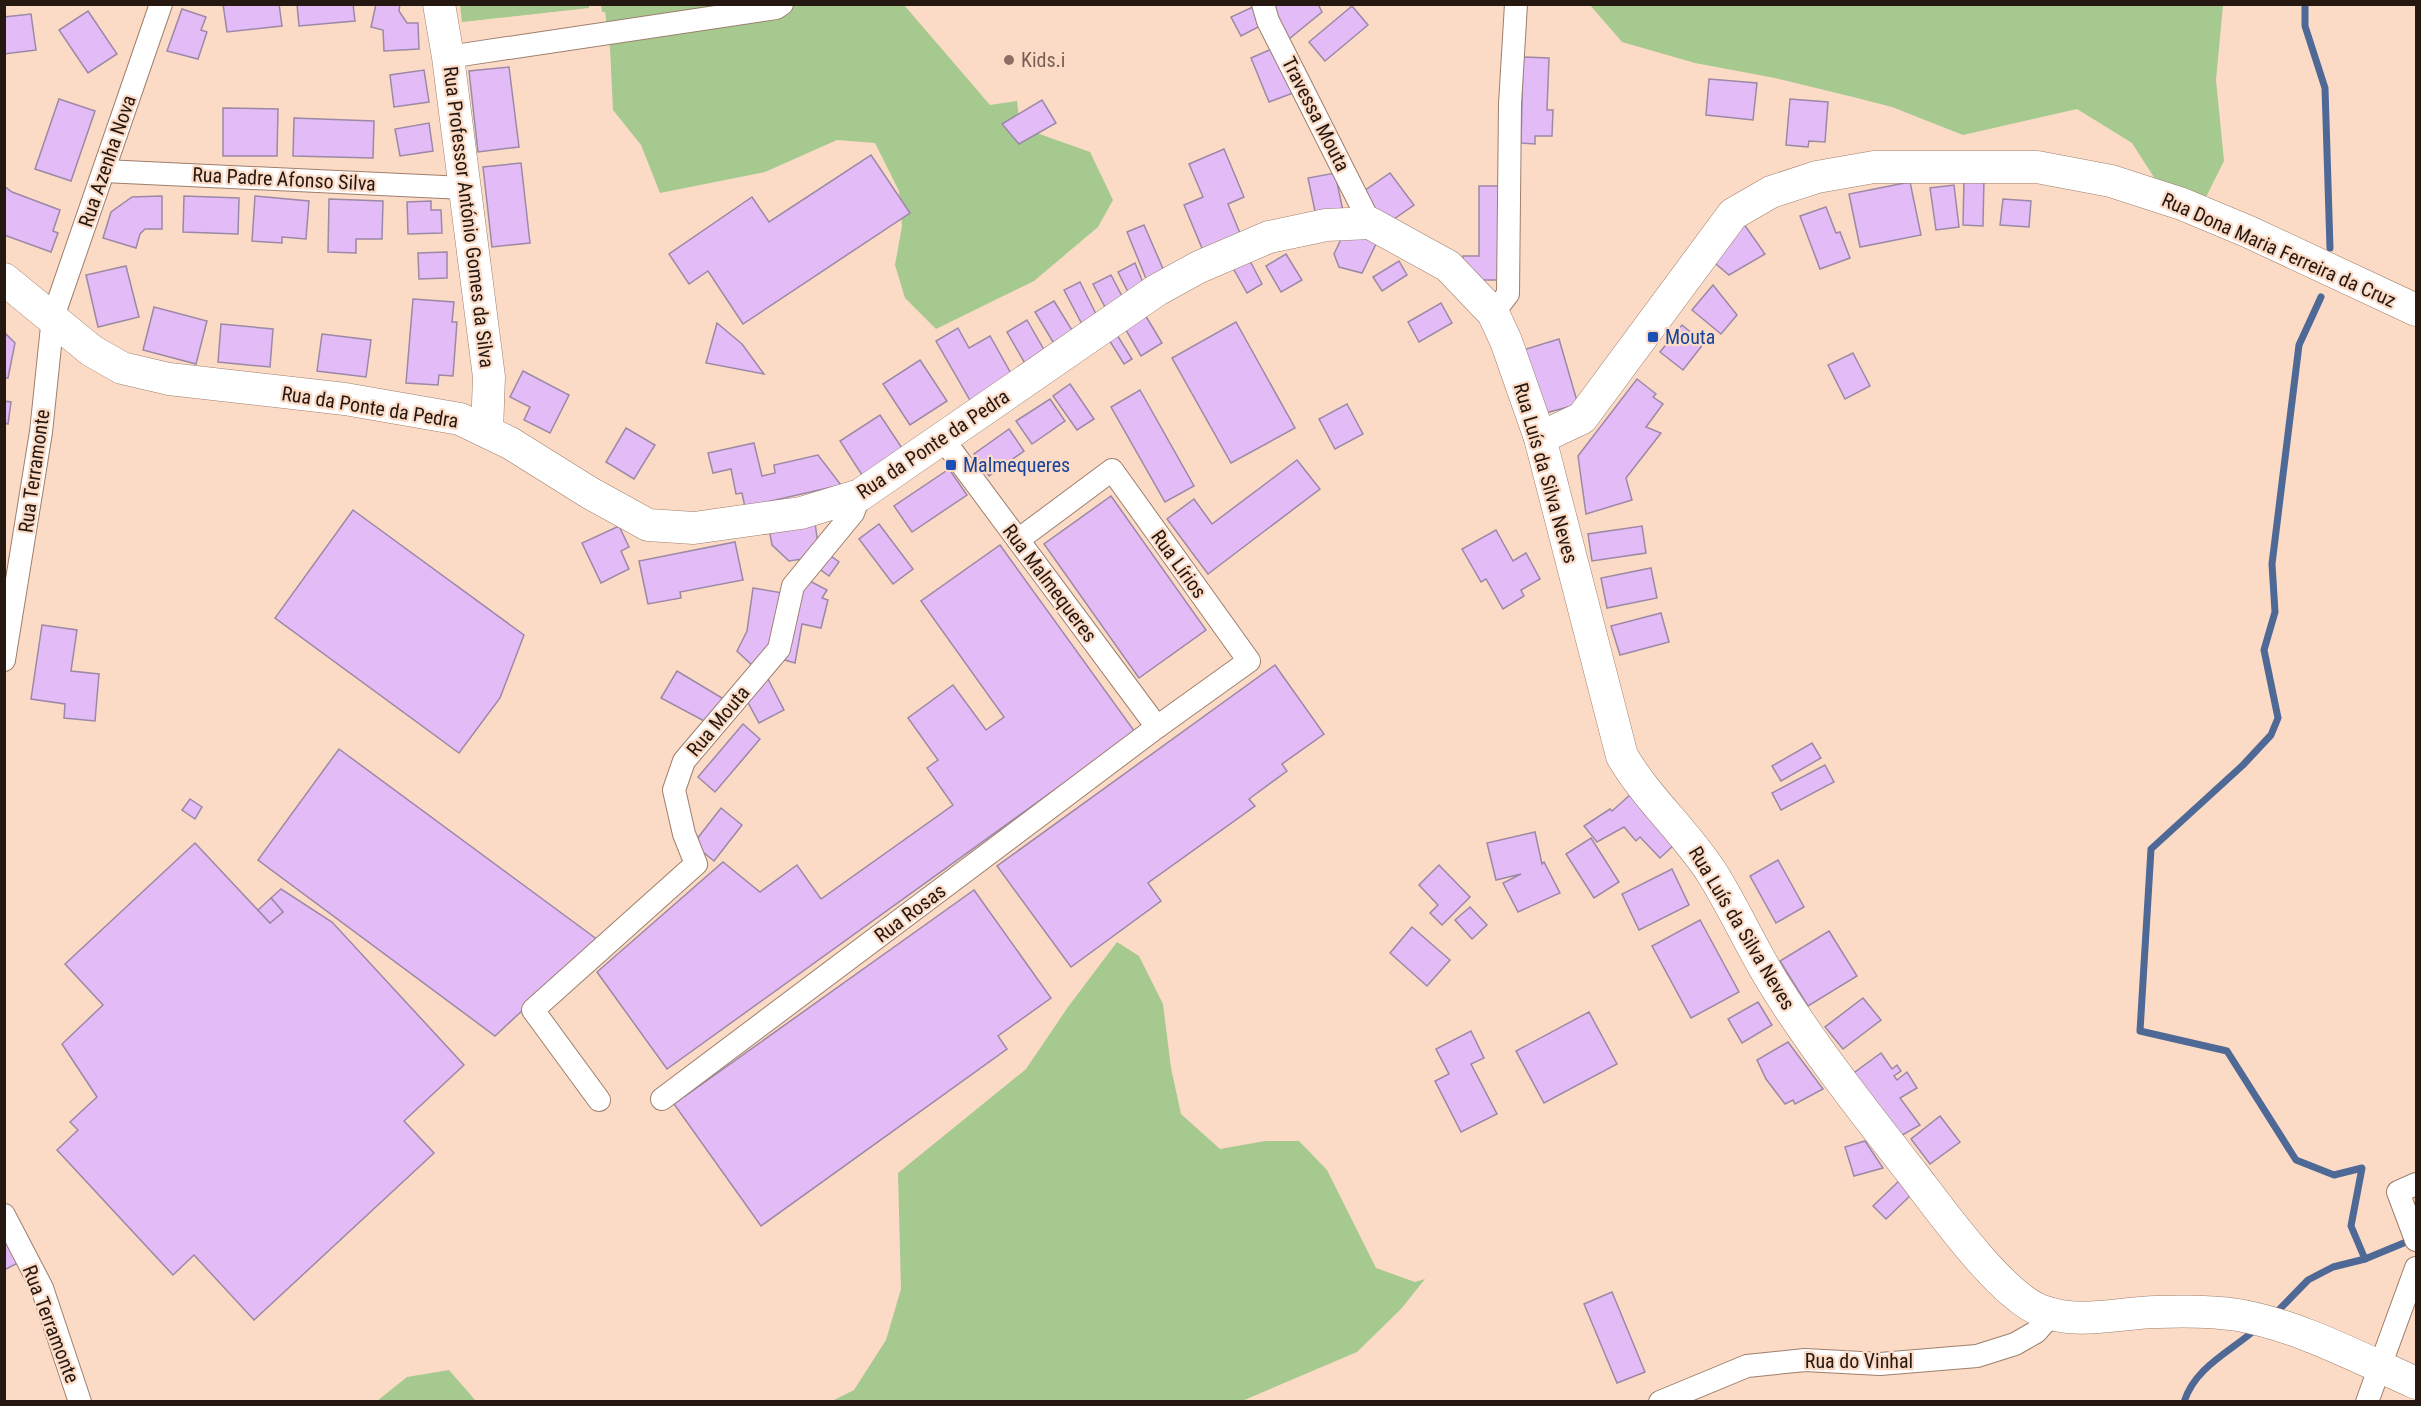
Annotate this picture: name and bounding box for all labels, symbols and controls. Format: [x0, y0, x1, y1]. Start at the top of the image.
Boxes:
place label: Kids.i [1021, 48, 1065, 72]
marker: Kids.i [1002, 53, 1016, 67]
street label: Travessa Mouta [1277, 53, 1355, 175]
street label: Rua Professor António Gomes da Silva [439, 65, 499, 369]
street label: Rua Azenha Nova [73, 92, 141, 230]
street label: Rua Padre Afonso Silva [192, 162, 376, 196]
street label: Rua Dona Maria Ferreira da Cruz [2158, 187, 2400, 313]
place label: Mouta [1665, 325, 1715, 349]
marker: Mouta [1646, 330, 1660, 344]
street label: Rua Luís da Silva Neves [1509, 380, 1583, 566]
street label: Rua da Ponte da Pedra [280, 381, 460, 433]
street label: Rua da Ponte da Pedra [852, 384, 1014, 504]
street label: Rua Terramonte [13, 408, 55, 534]
place label: Malmequeres [963, 453, 1070, 477]
marker: Malmequeres [944, 458, 958, 472]
street label: Rua Malmequeres [998, 519, 1102, 647]
street label: Rua Lírios [1146, 525, 1212, 603]
street label: Rua Mouta [682, 681, 754, 761]
street label: Rua Luís da Silva Neves [1684, 842, 1800, 1014]
street label: Rua Rosas [870, 878, 950, 948]
street label: Rua Terramonte [18, 1262, 84, 1386]
street label: Rua do Vinhal [1805, 1349, 1913, 1373]

